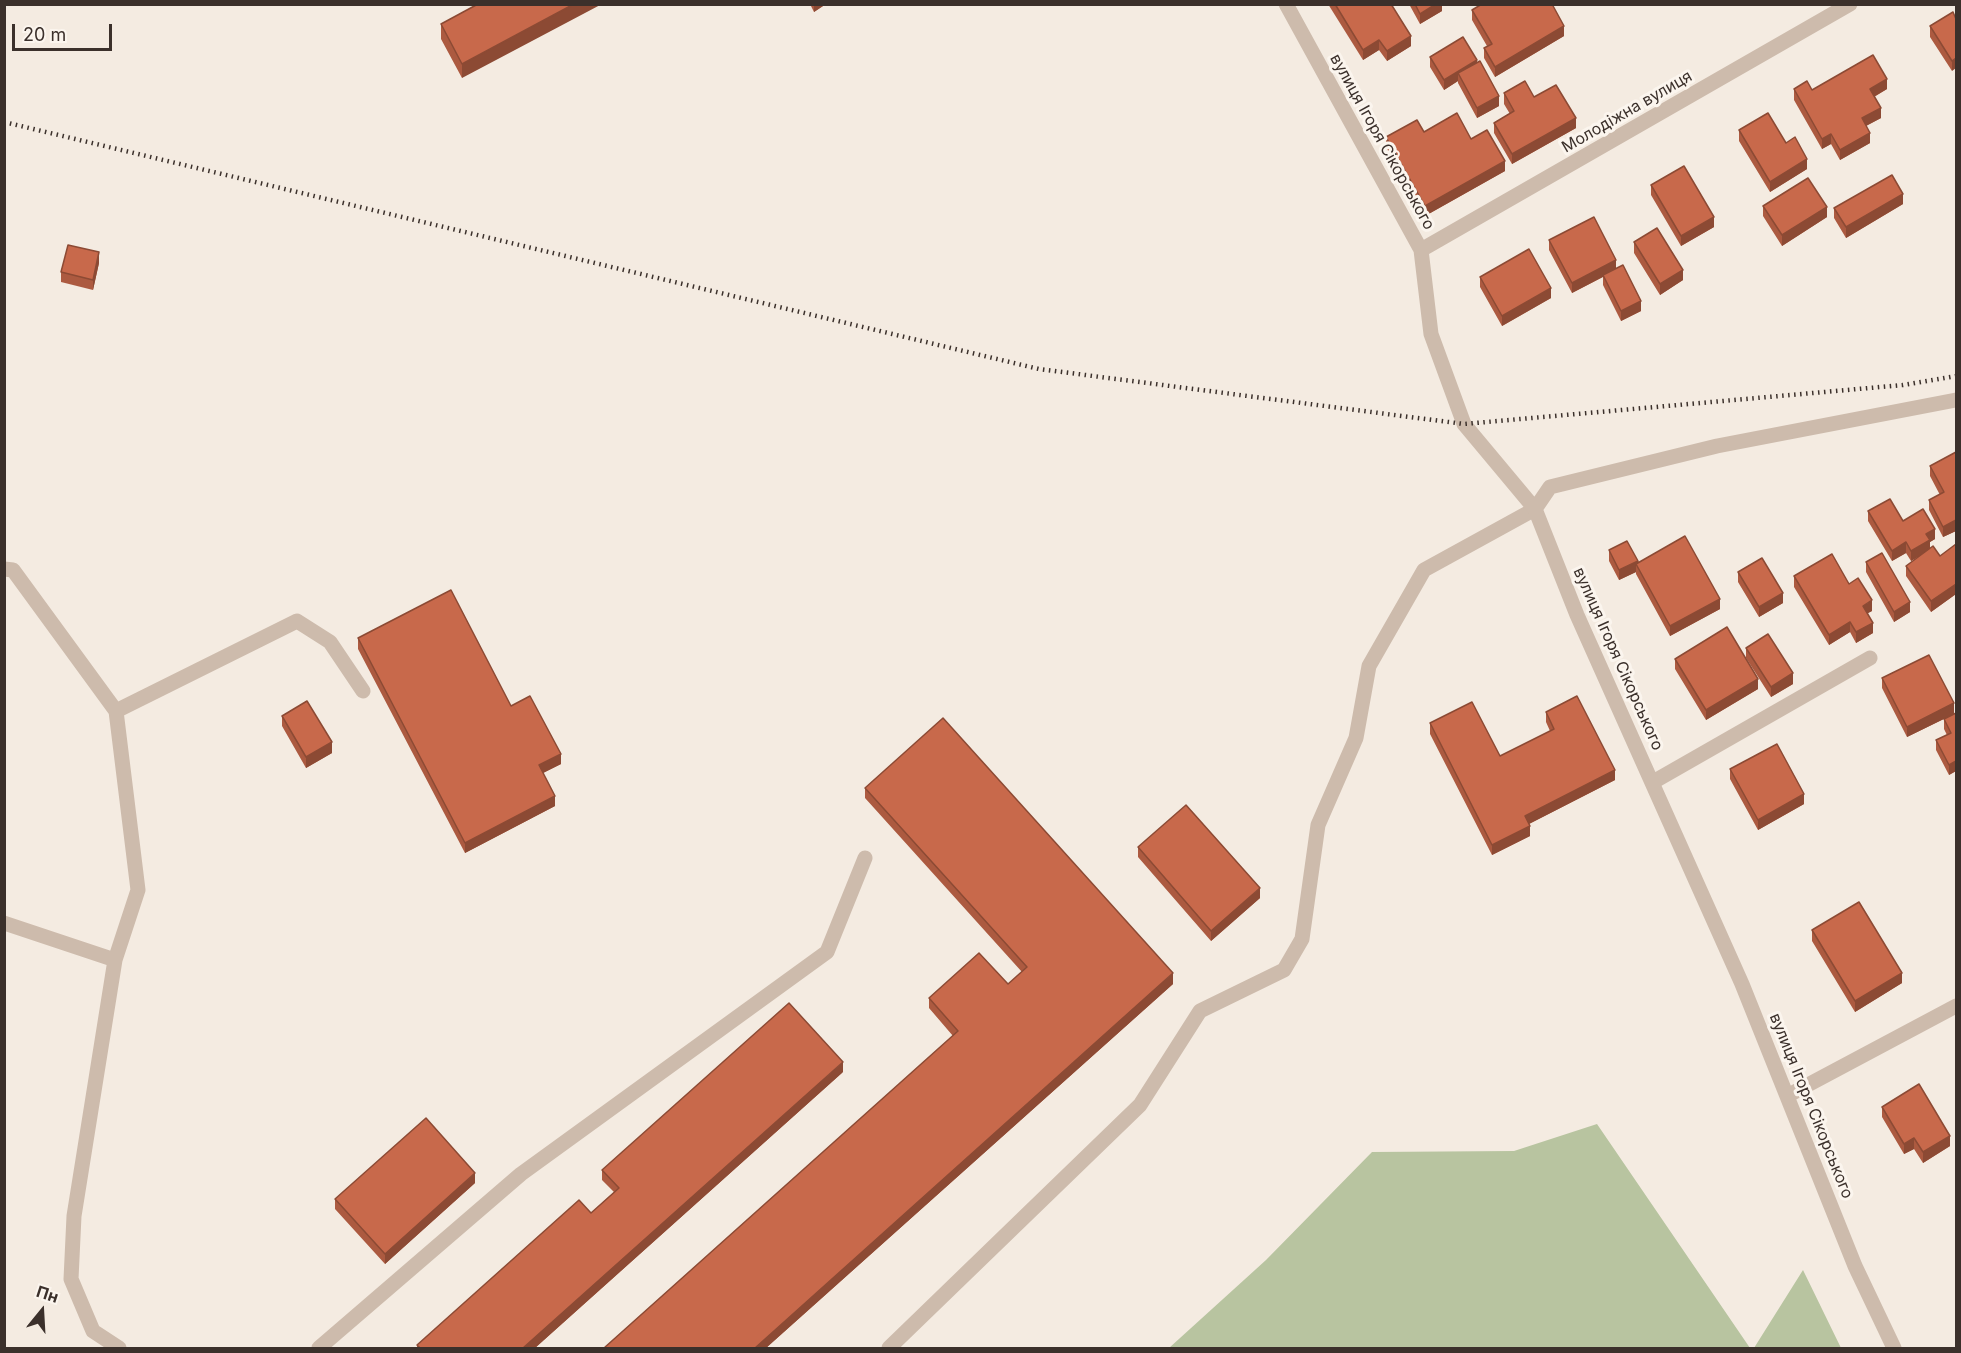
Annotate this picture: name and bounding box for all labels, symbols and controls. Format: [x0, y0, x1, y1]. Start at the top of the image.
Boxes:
scale bar [15, 12, 116, 50]
text: 20 m [23, 24, 66, 45]
street label: вулиця Ігоря Сікорського [1326, 51, 1438, 233]
street label: Молодіжна вулиця [1559, 67, 1695, 157]
street label: вулиця Ігоря Сікорського [1569, 565, 1667, 753]
street label: вулиця Ігоря Сікорського [1765, 1011, 1857, 1201]
north arrow [12, 1281, 72, 1341]
text: Пн [34, 1281, 61, 1307]

